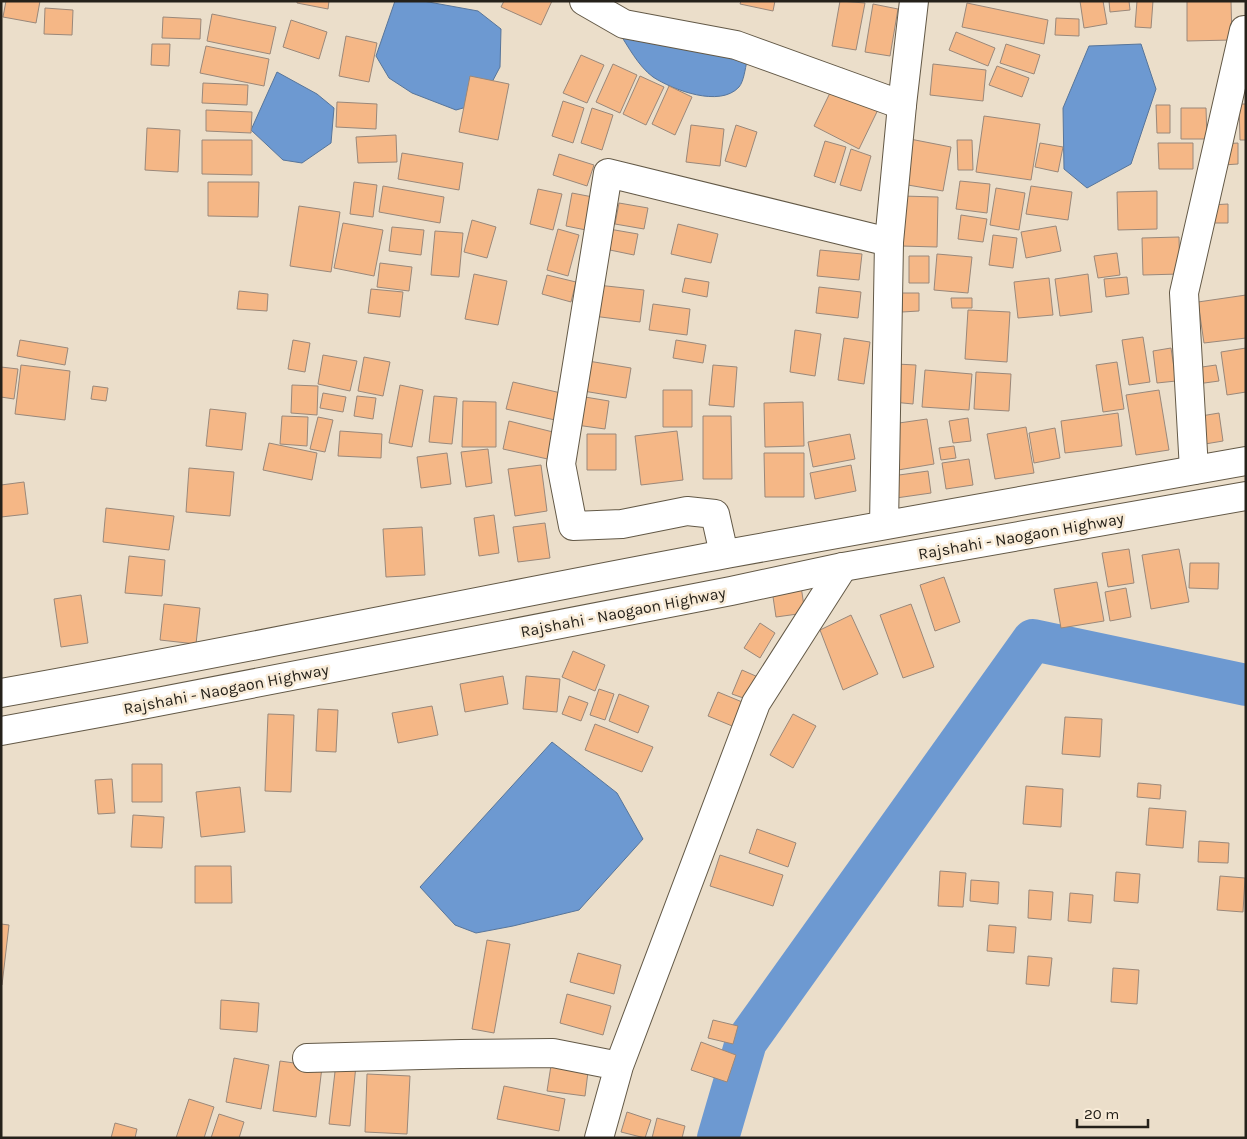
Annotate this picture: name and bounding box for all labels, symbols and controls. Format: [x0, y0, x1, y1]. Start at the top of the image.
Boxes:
street label: Rajshahi - Naogaon Highway [917, 508, 1126, 563]
street label: Rajshahi - Naogaon Highway [519, 583, 728, 641]
street label: Rajshahi - Naogaon Highway [122, 660, 331, 718]
scale bar [1077, 1096, 1148, 1128]
text: 20 m [1084, 1105, 1119, 1123]

